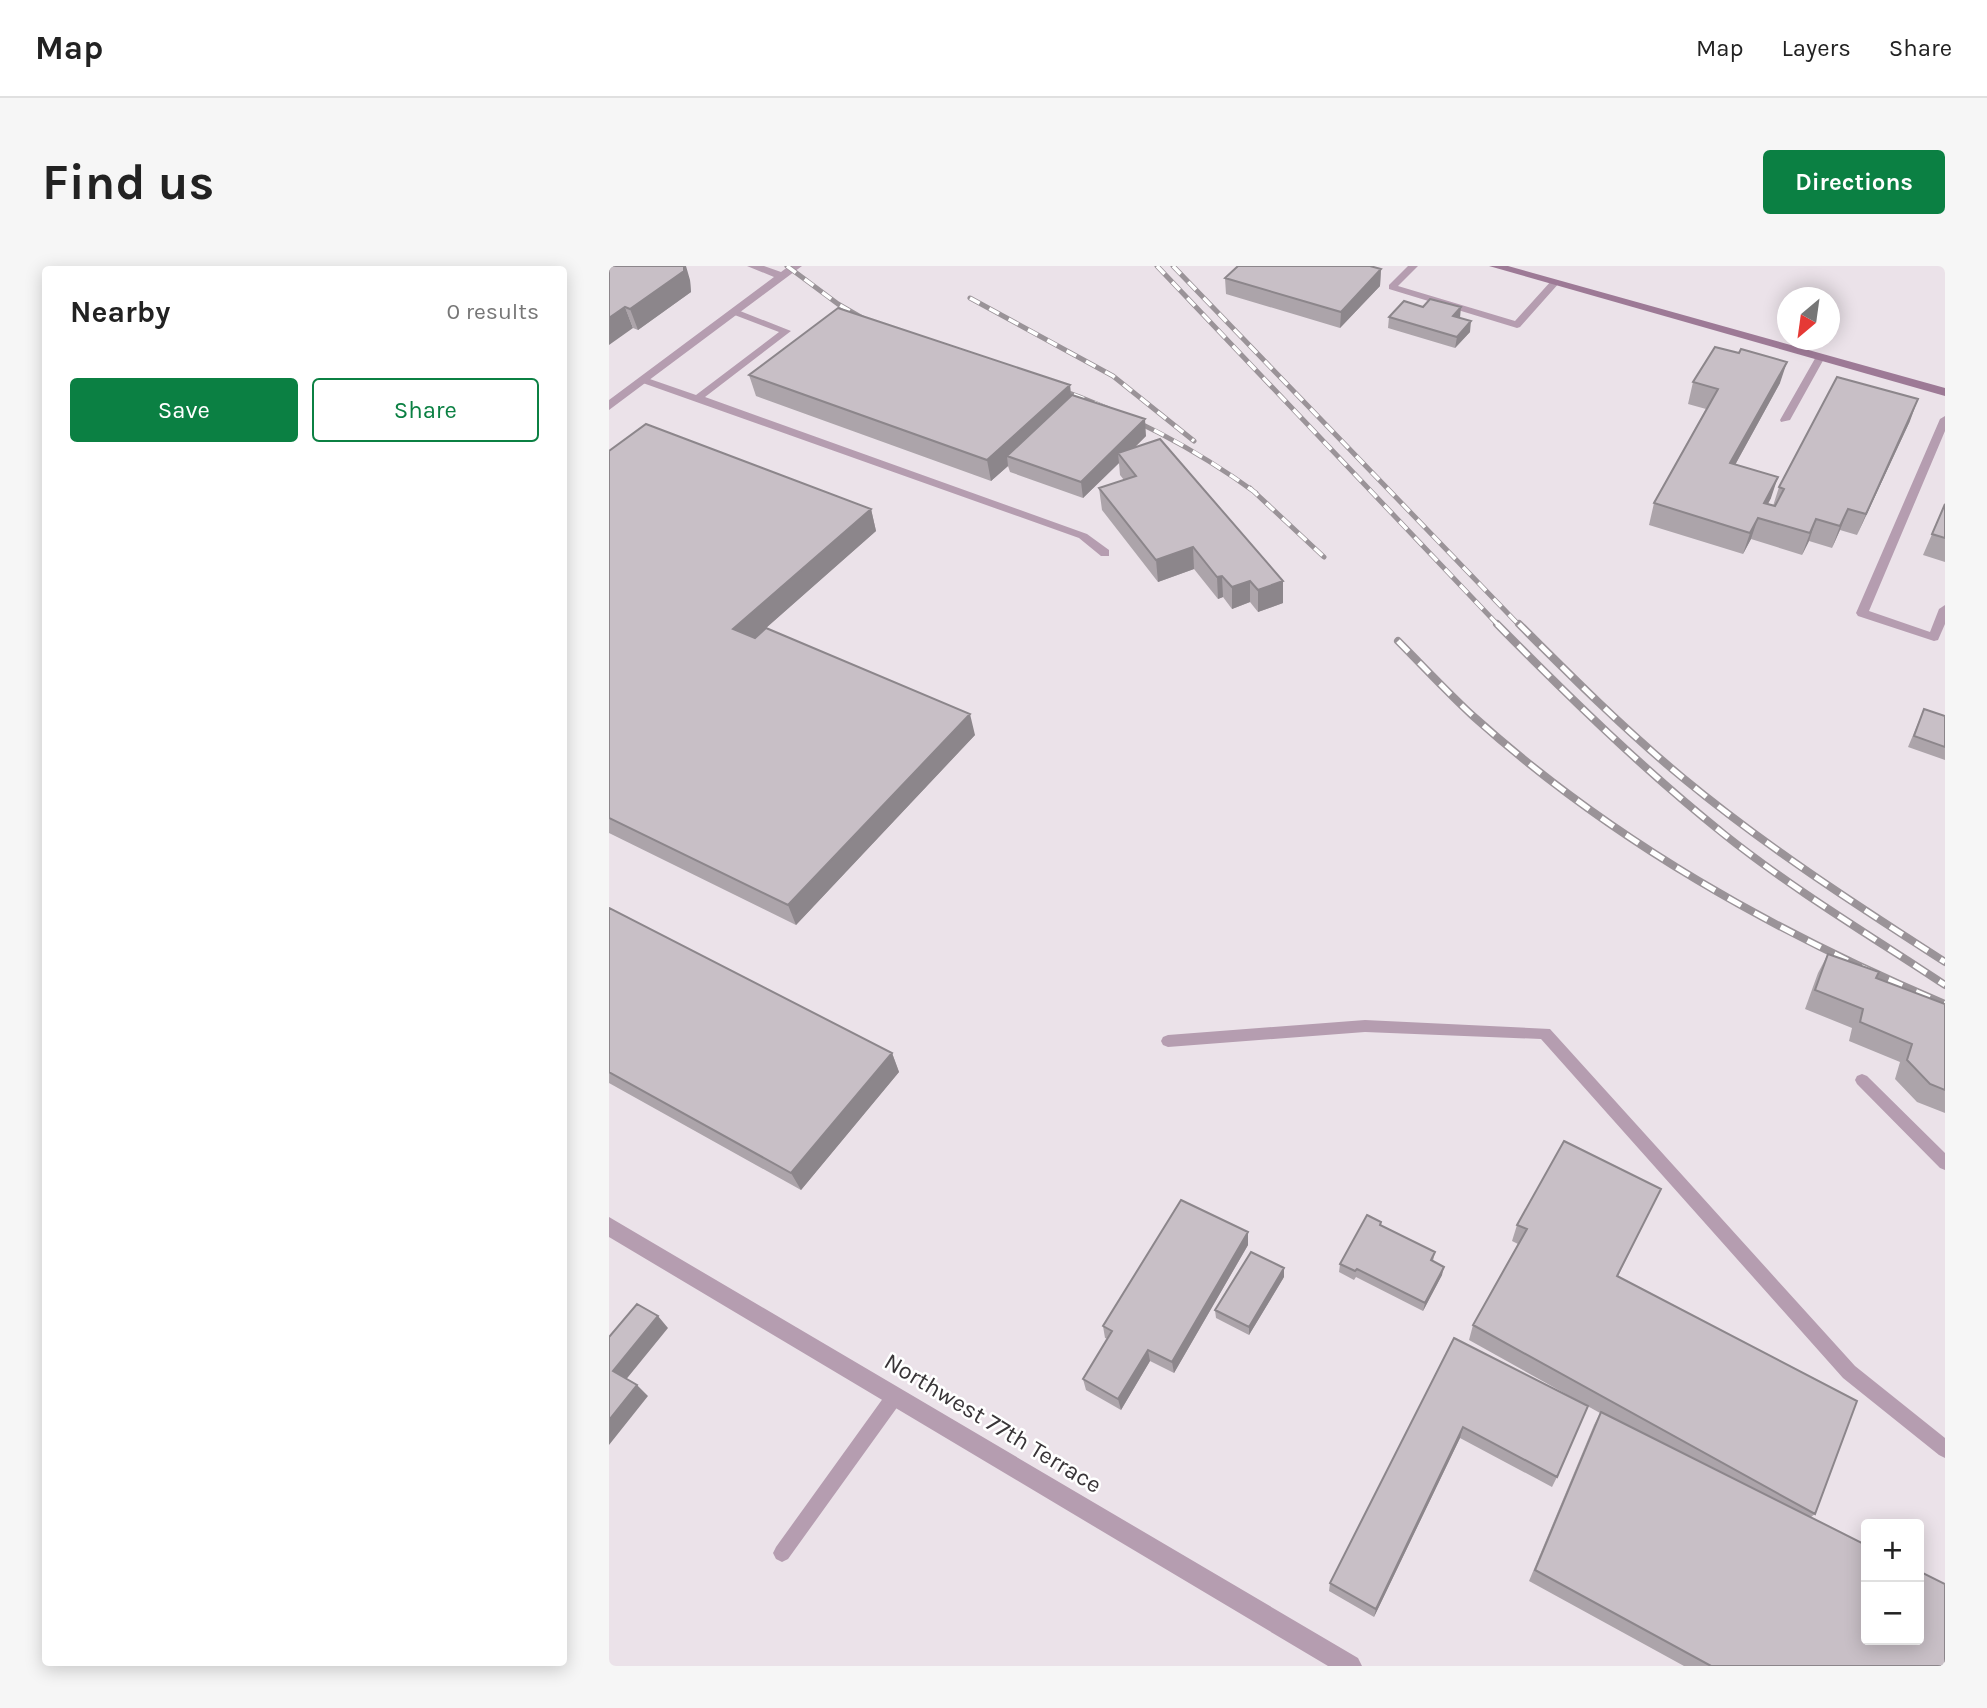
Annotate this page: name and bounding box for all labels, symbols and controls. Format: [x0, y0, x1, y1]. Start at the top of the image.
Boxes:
text: Map [35, 29, 103, 67]
text: Map [1696, 34, 1744, 62]
text: Layers [1782, 34, 1851, 62]
text: Share [1889, 34, 1952, 62]
button: Directions [1763, 150, 1945, 214]
text: Find us [42, 154, 214, 211]
north arrow [1777, 287, 1840, 350]
text: Nearby [70, 294, 170, 330]
text: 0 results [447, 298, 539, 325]
button: Save [70, 378, 298, 442]
button: Share [312, 378, 539, 442]
street label: Northwest 77th Terrace [879, 1347, 1107, 1499]
map controls [1861, 1519, 1924, 1645]
button: + [1861, 1519, 1924, 1582]
button: − [1861, 1582, 1924, 1645]

